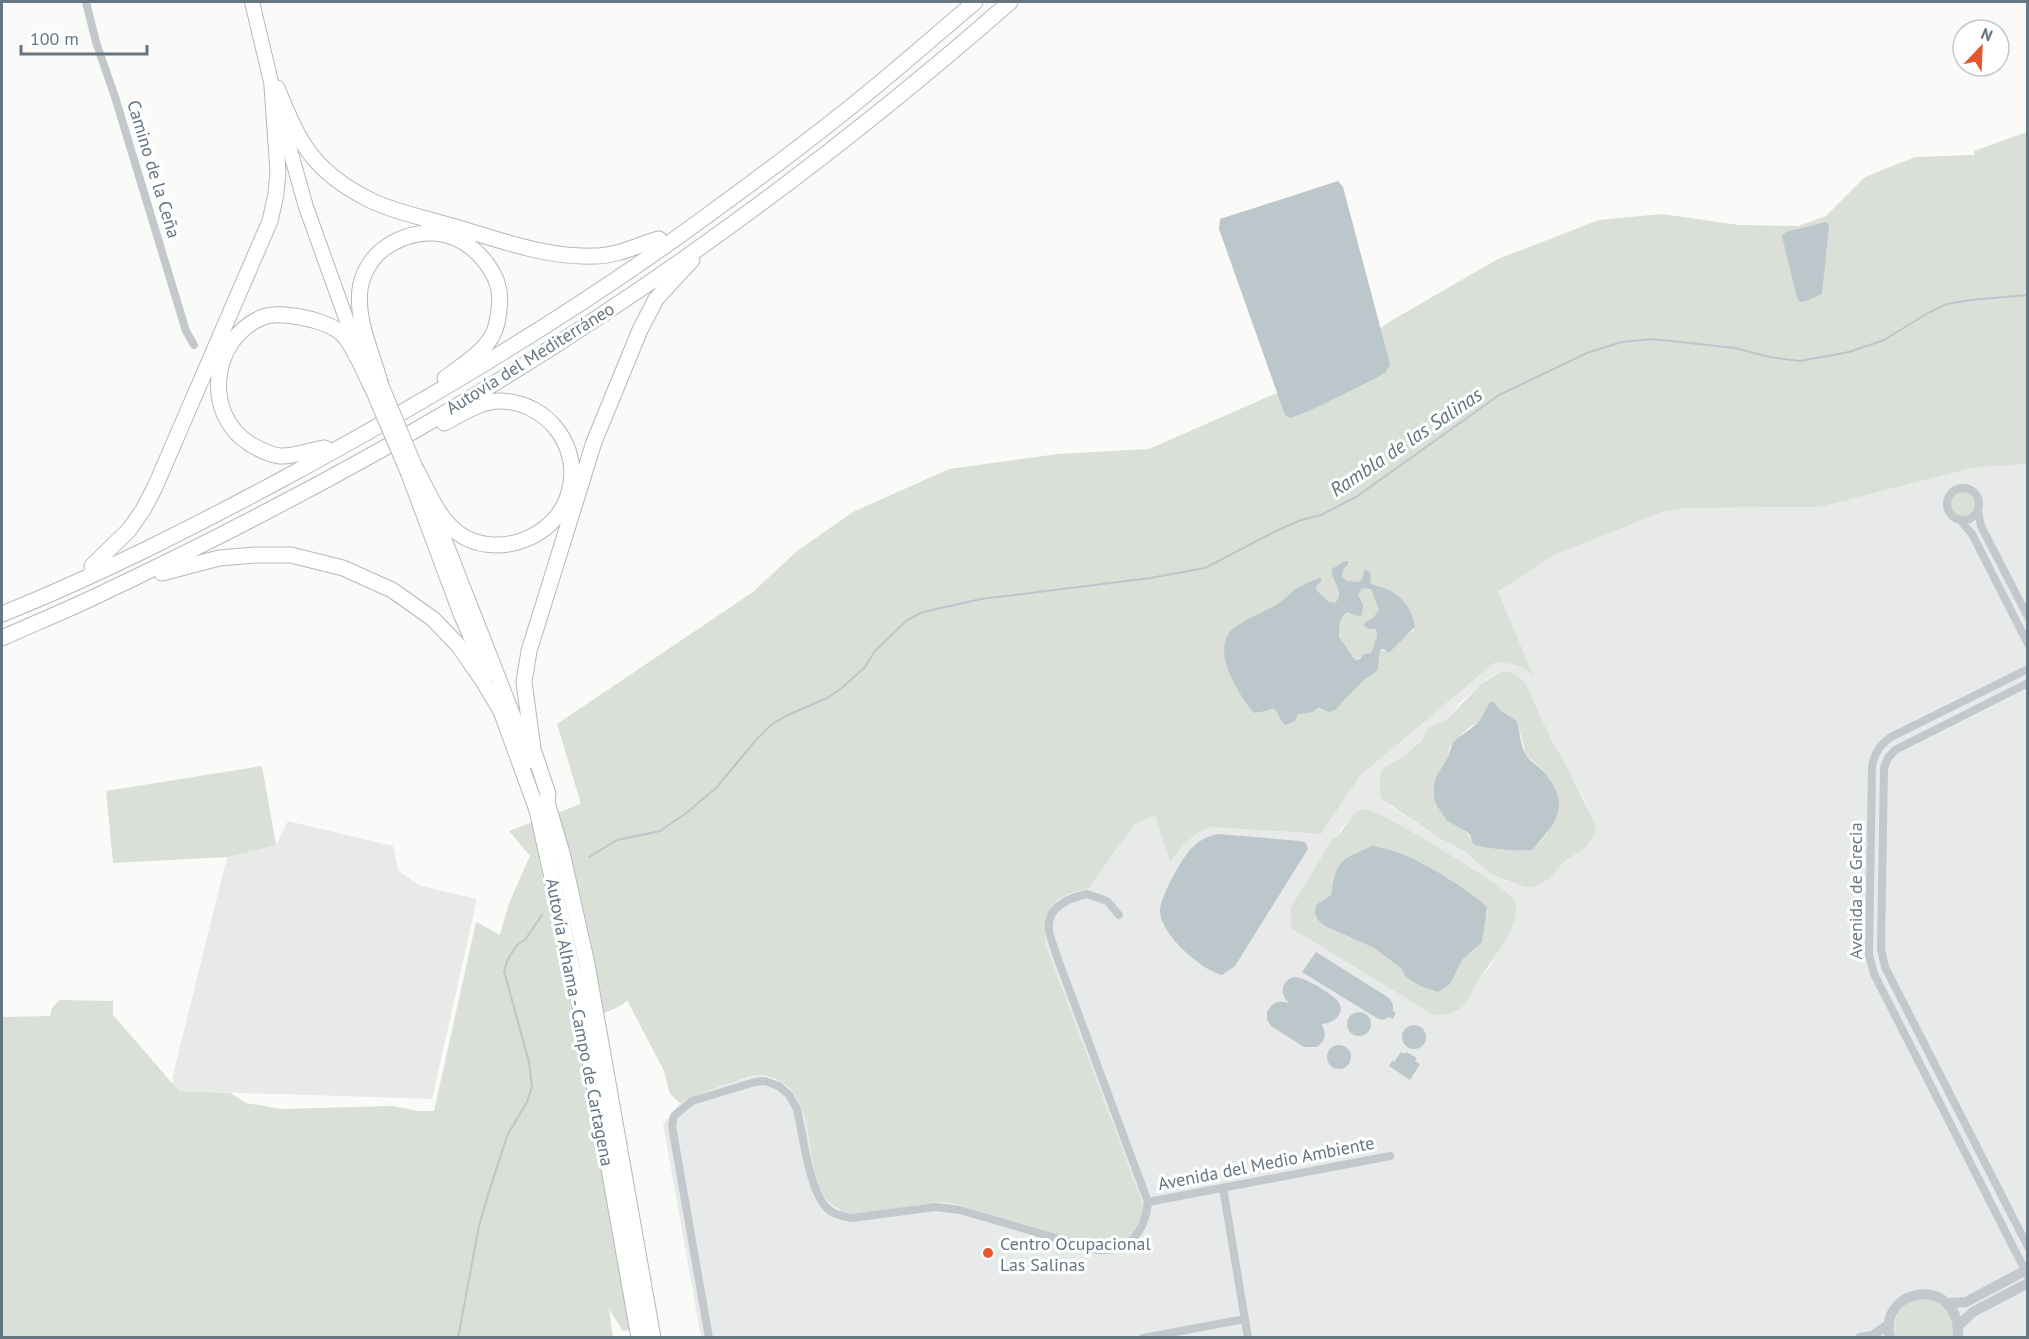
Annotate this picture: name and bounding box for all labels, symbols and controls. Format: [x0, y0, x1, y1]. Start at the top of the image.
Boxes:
scale bar [21, 18, 147, 56]
north arrow [1951, 18, 2011, 78]
text: N [1978, 23, 1996, 45]
text: 100 m [30, 27, 79, 50]
street label: Camino de la Ceña [122, 97, 186, 241]
street label: Autovía del Mediterráneo [442, 297, 618, 419]
water label: Rambla de las Salinas [1325, 381, 1487, 503]
street label: Avenida de Grecia [1844, 822, 1867, 960]
street label: Autovía Alhama - Campo de Cartagena [541, 876, 619, 1168]
street label: Avenida del Medio Ambiente [1156, 1131, 1376, 1195]
place label: Centro Ocupacional Las Salinas [1000, 1232, 1151, 1276]
marker: Centro Ocupacional Las Salinas [981, 1246, 995, 1260]

